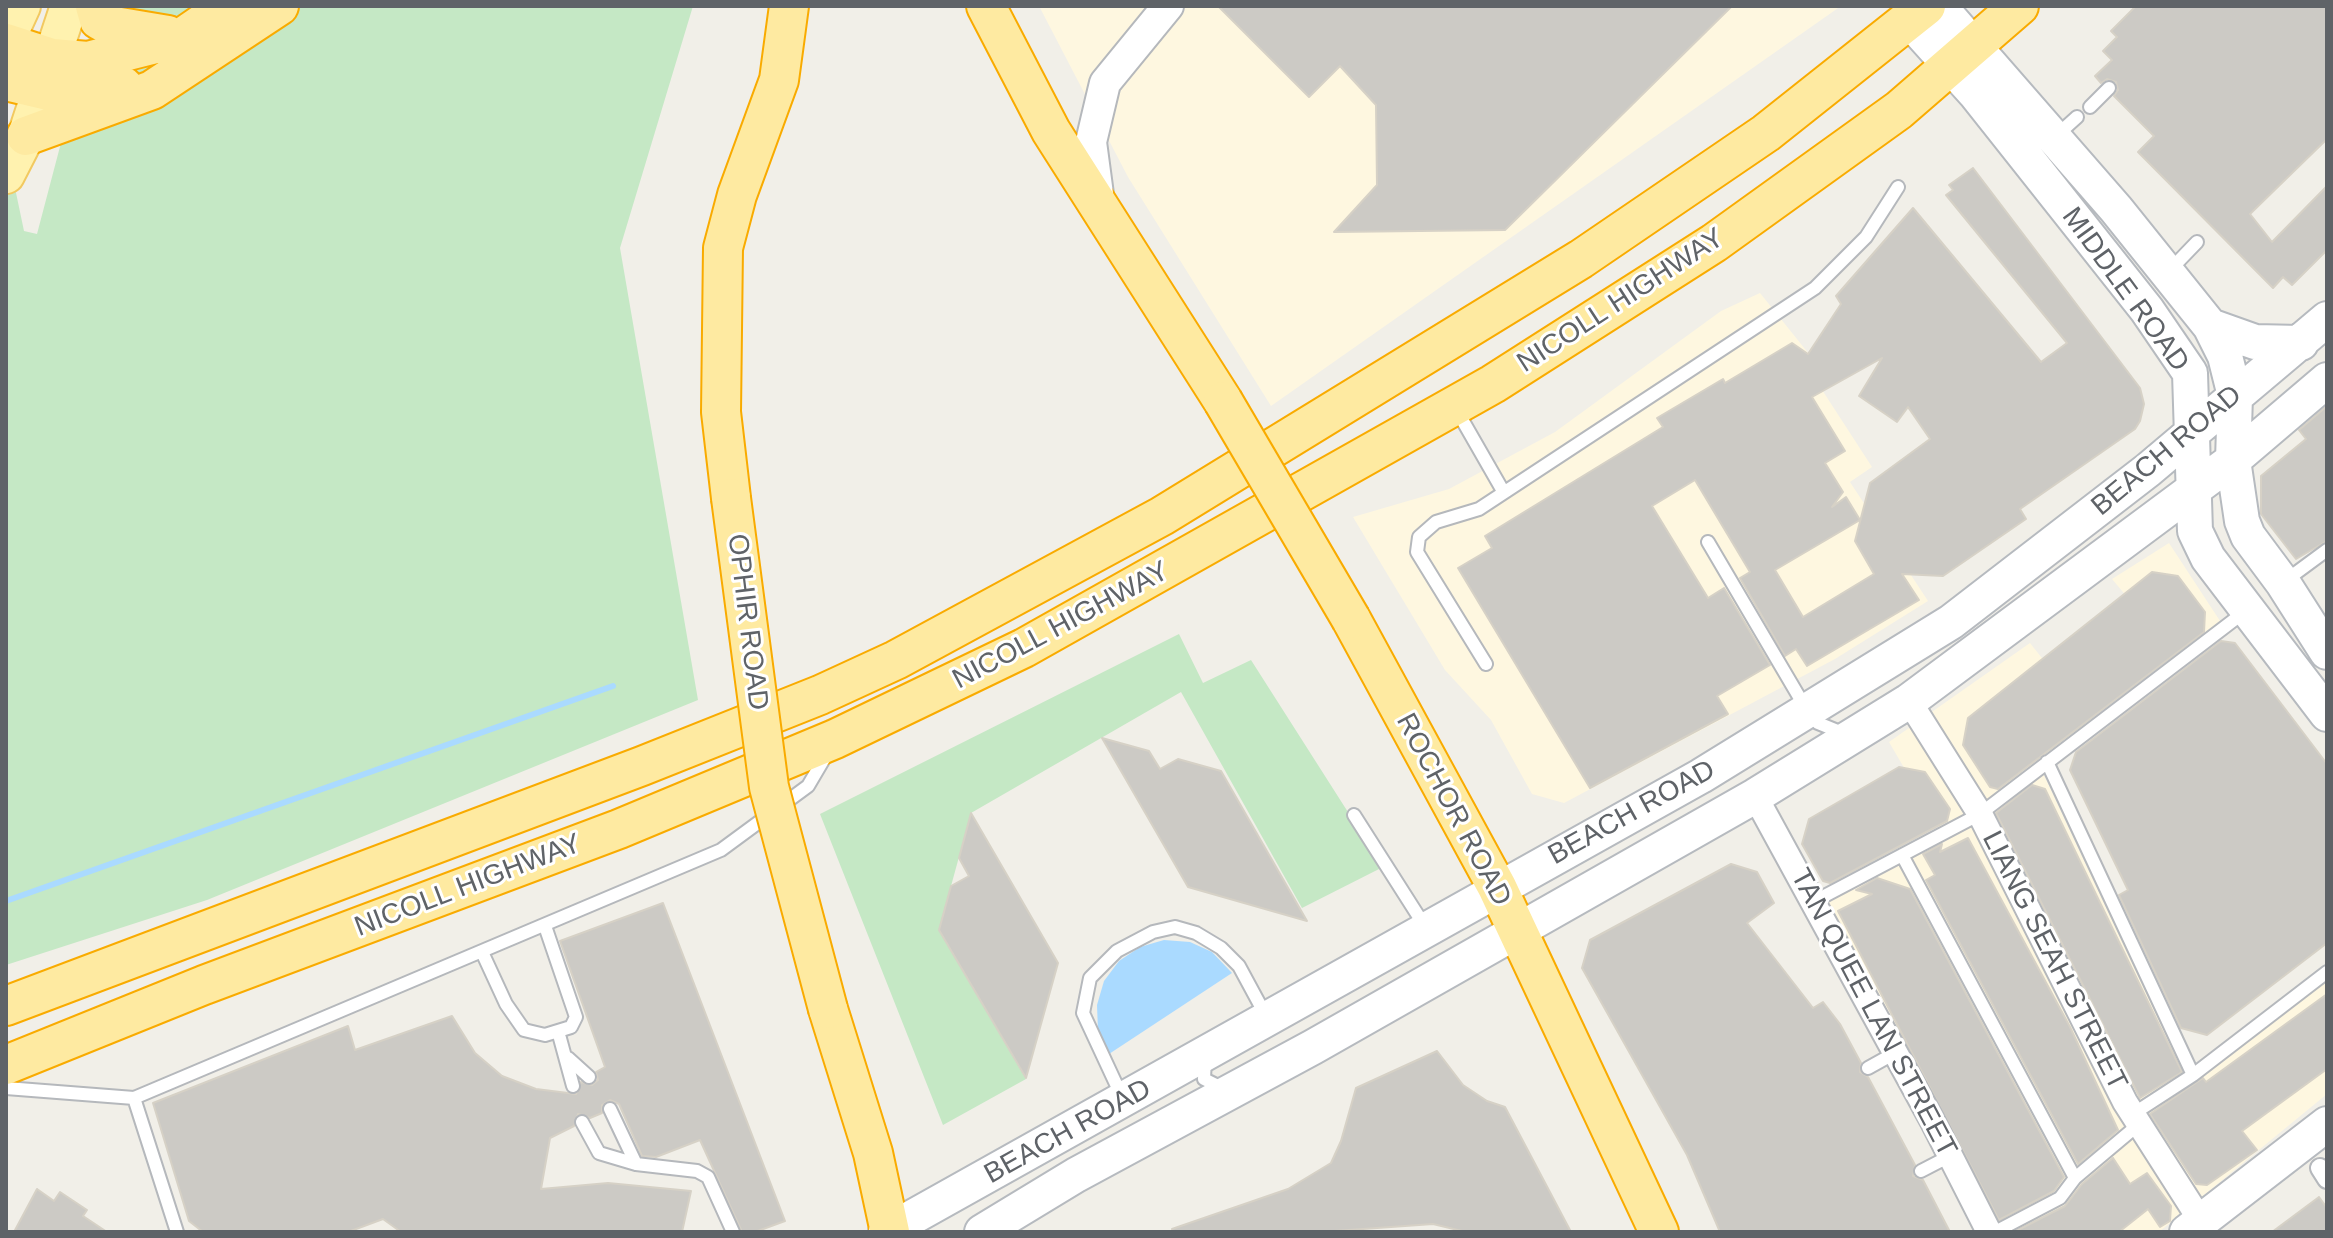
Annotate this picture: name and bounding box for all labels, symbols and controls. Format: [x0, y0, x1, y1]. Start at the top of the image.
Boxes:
street label: MIDDLE ROAD [2054, 201, 2196, 379]
street label: NICOLL HIGHWAY [1511, 222, 1731, 380]
street label: BEACH ROAD [2085, 379, 2249, 523]
street label: OPHIR ROAD [720, 532, 774, 712]
street label: NICOLL HIGHWAY [947, 555, 1175, 697]
street label: ROCHOR ROAD [1388, 708, 1518, 912]
street label: BEACH ROAD [1543, 753, 1721, 873]
street label: LIANG SEAH STREET [1974, 826, 2134, 1096]
street label: NICOLL HIGHWAY [350, 827, 586, 945]
street label: TAN QUEE LAN STREET [1783, 863, 1963, 1163]
street label: BEACH ROAD [979, 1072, 1157, 1192]

